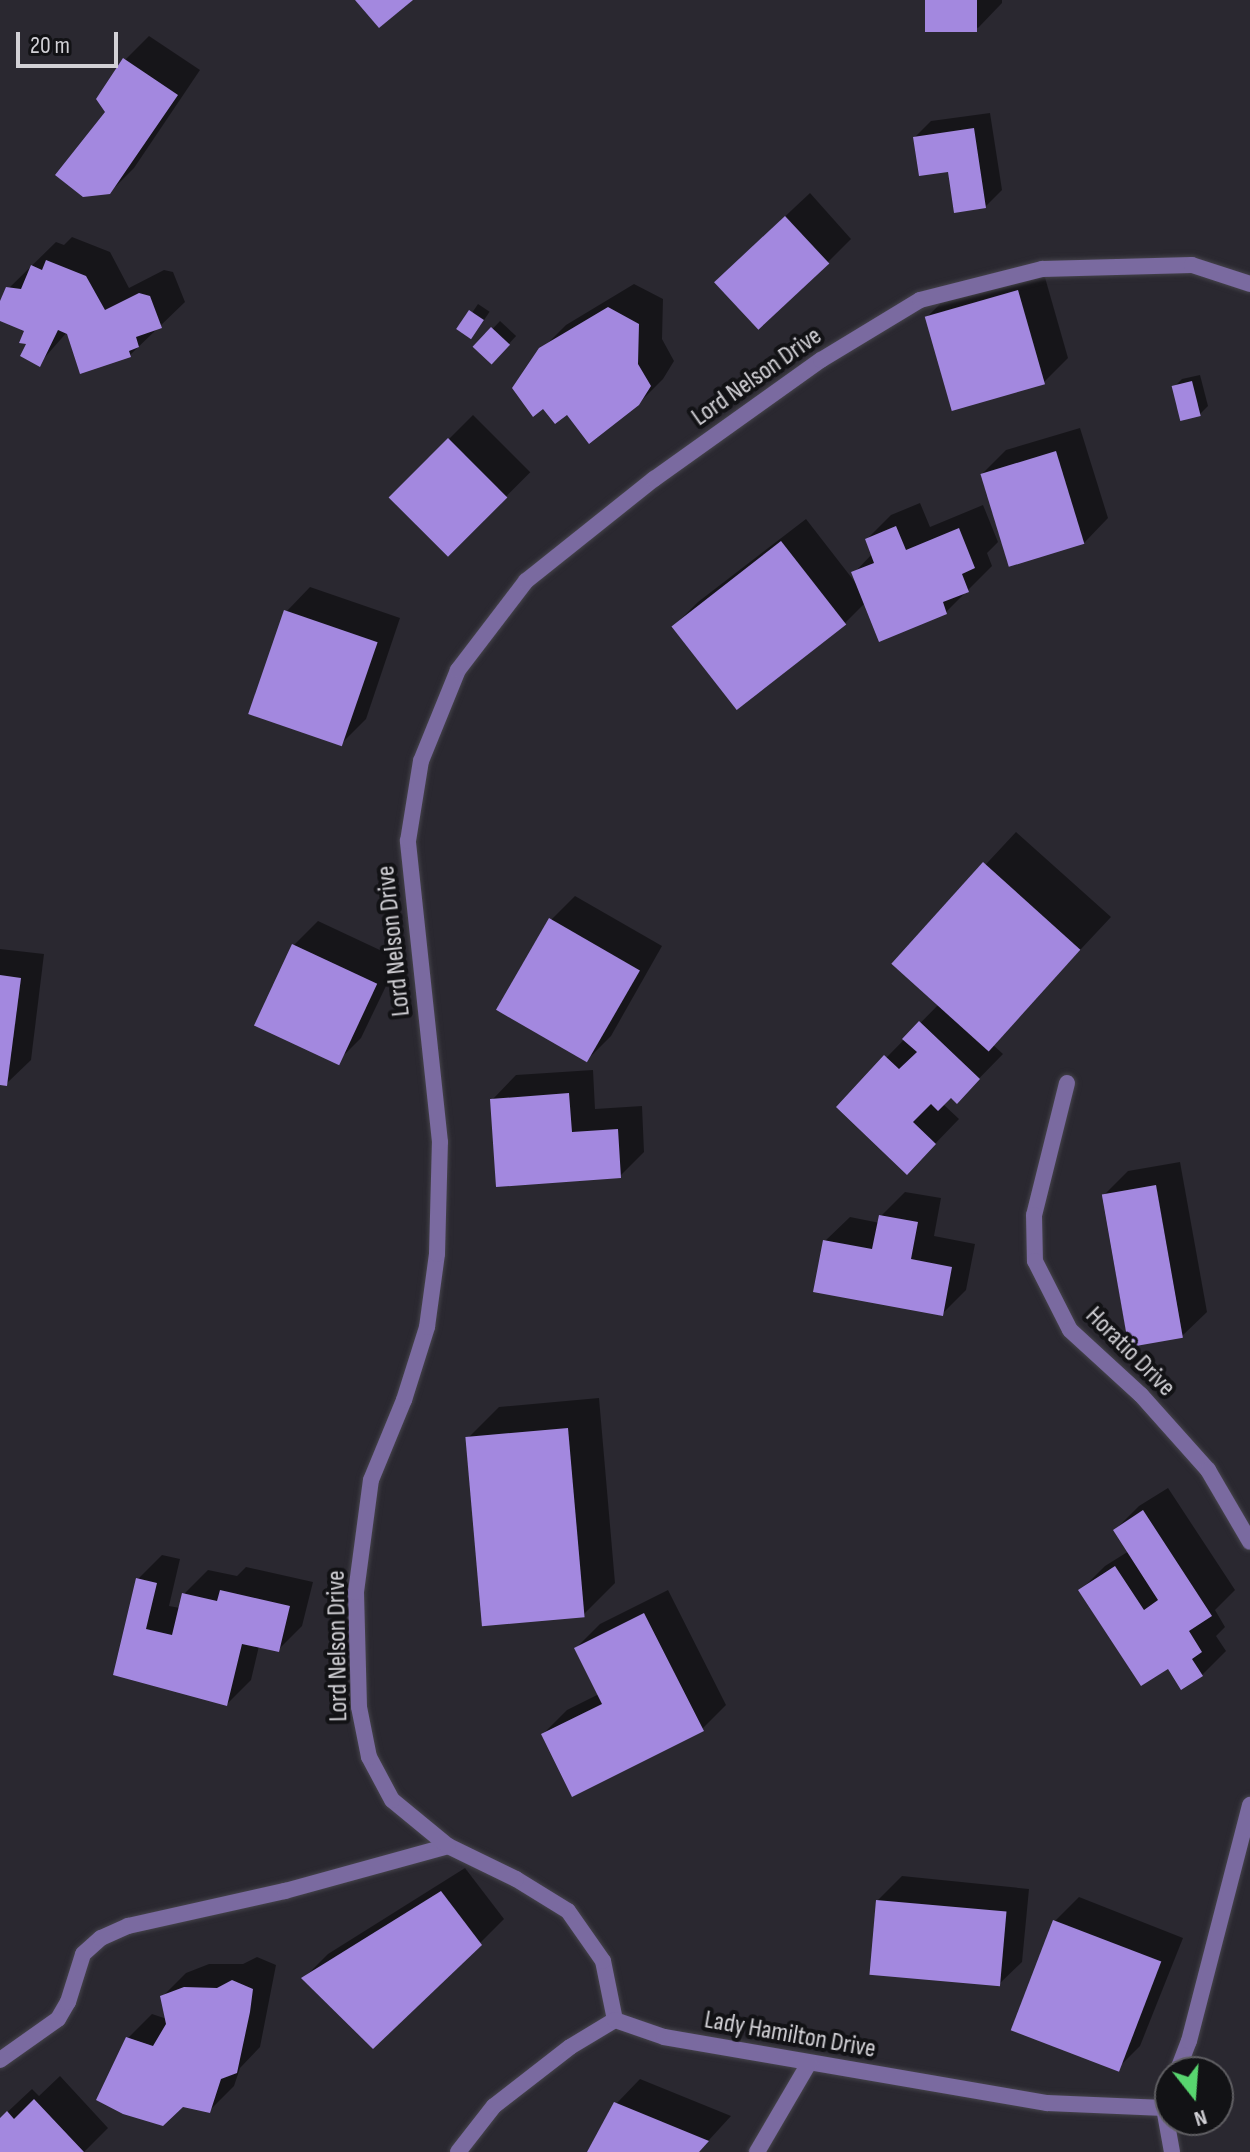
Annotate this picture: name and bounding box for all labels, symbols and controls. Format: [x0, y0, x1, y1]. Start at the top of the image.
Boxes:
scale bar [20, 16, 122, 66]
text: 20 m [30, 31, 70, 60]
street label: Lord Nelson Drive [686, 321, 828, 433]
street label: Lord Nelson Drive [371, 864, 417, 1018]
street label: Horatio Drive [1079, 1301, 1181, 1403]
street label: Lord Nelson Drive [321, 1570, 355, 1722]
street label: Lady Hamilton Drive [702, 2005, 878, 2065]
north arrow [1154, 2056, 1234, 2136]
text: N [1191, 2103, 1210, 2132]

